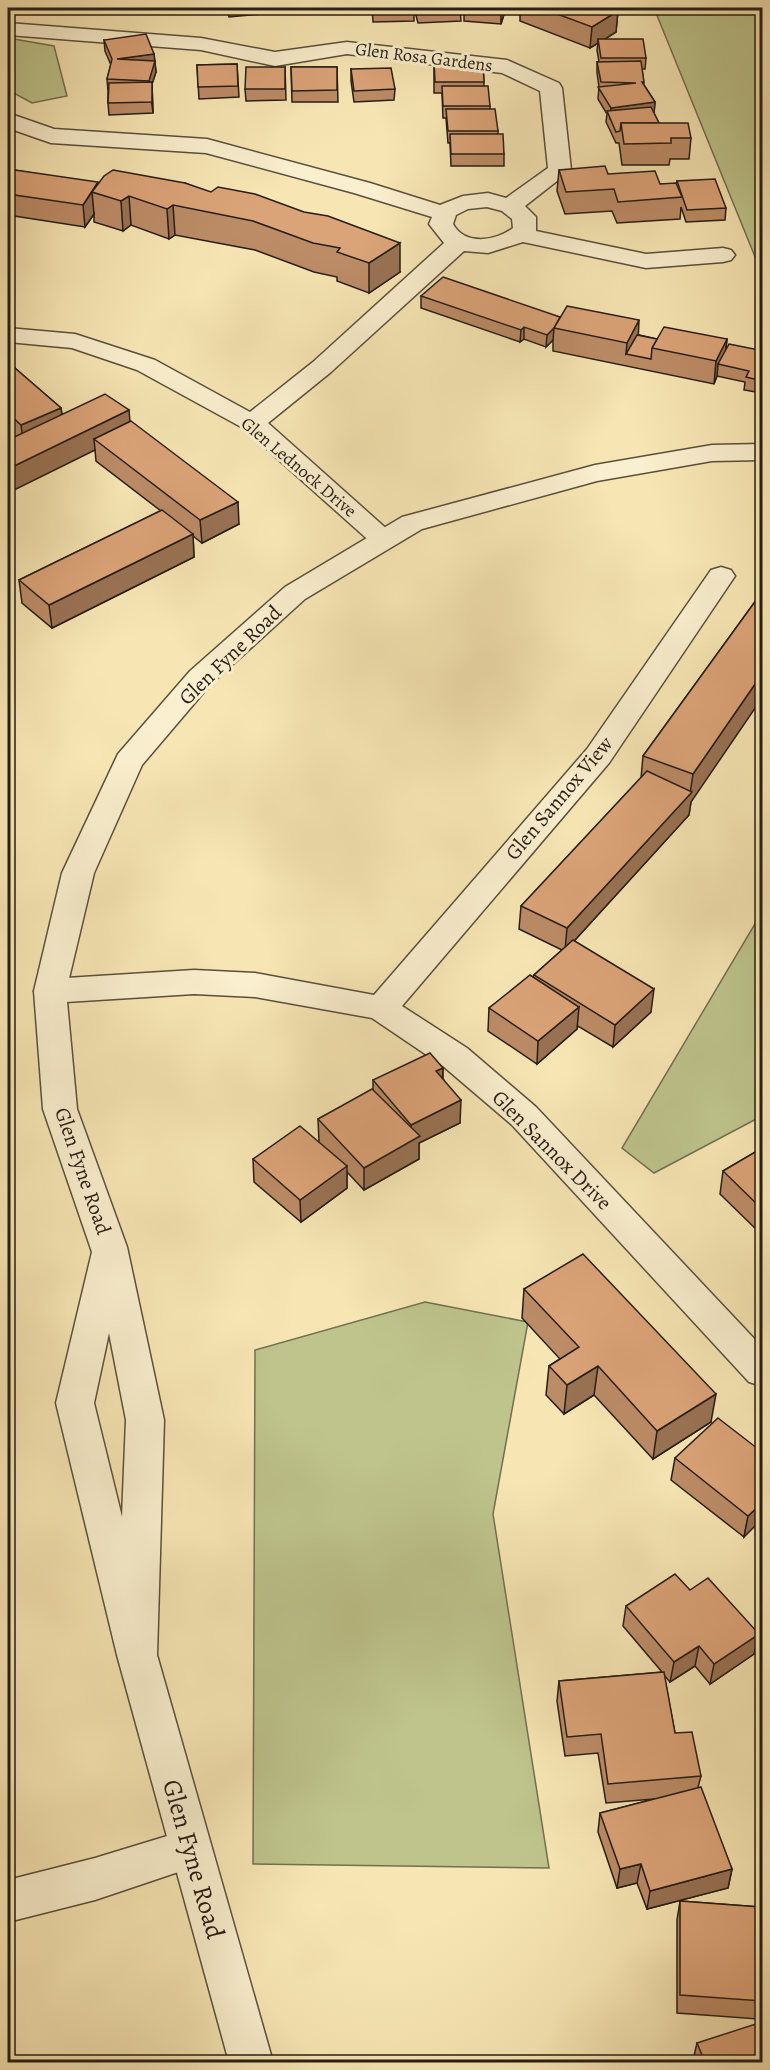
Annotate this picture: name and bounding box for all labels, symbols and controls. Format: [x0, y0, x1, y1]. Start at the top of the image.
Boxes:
street label: Glen Rosa Gardens [354, 37, 494, 77]
street label: Glen Lednock Drive [236, 412, 362, 522]
street label: Glen Fyne Road [173, 598, 288, 711]
street label: Glen Sannox View [499, 730, 619, 866]
street label: Glen Sannox Drive [486, 1084, 618, 1216]
street label: Glen Fyne Road [48, 1104, 118, 1239]
street label: Glen Fyne Road [154, 1775, 233, 1943]

